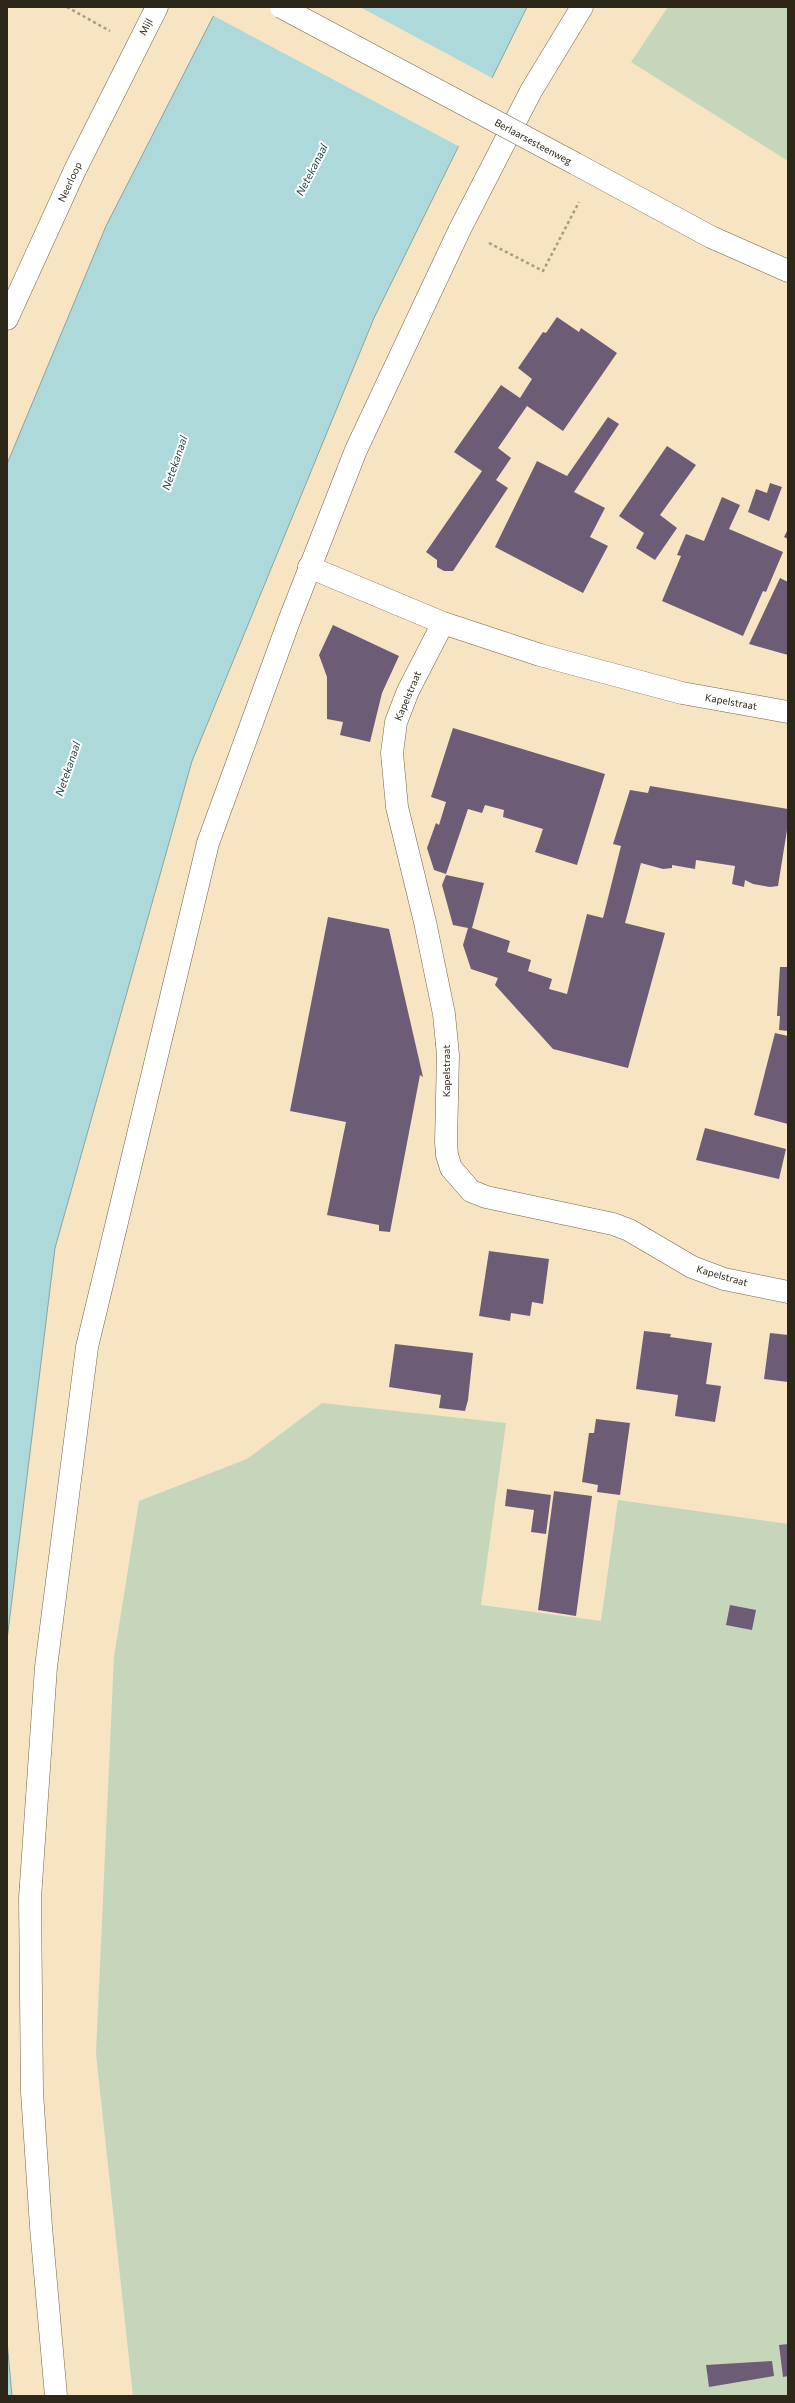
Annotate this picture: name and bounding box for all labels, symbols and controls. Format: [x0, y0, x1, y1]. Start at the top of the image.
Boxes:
street label: Mijl [137, 17, 155, 37]
street label: Berlaarsesteenweg [492, 117, 574, 167]
water label: Netekanaal [293, 142, 331, 198]
street label: Neerloop [56, 160, 84, 204]
water label: Netekanaal [160, 434, 190, 492]
street label: Kapelstraat [392, 669, 424, 723]
street label: Kapelstraat [704, 692, 758, 712]
water label: Netekanaal [53, 740, 83, 798]
street label: Kapelstraat [441, 1045, 453, 1097]
street label: Kapelstraat [695, 1263, 749, 1289]

